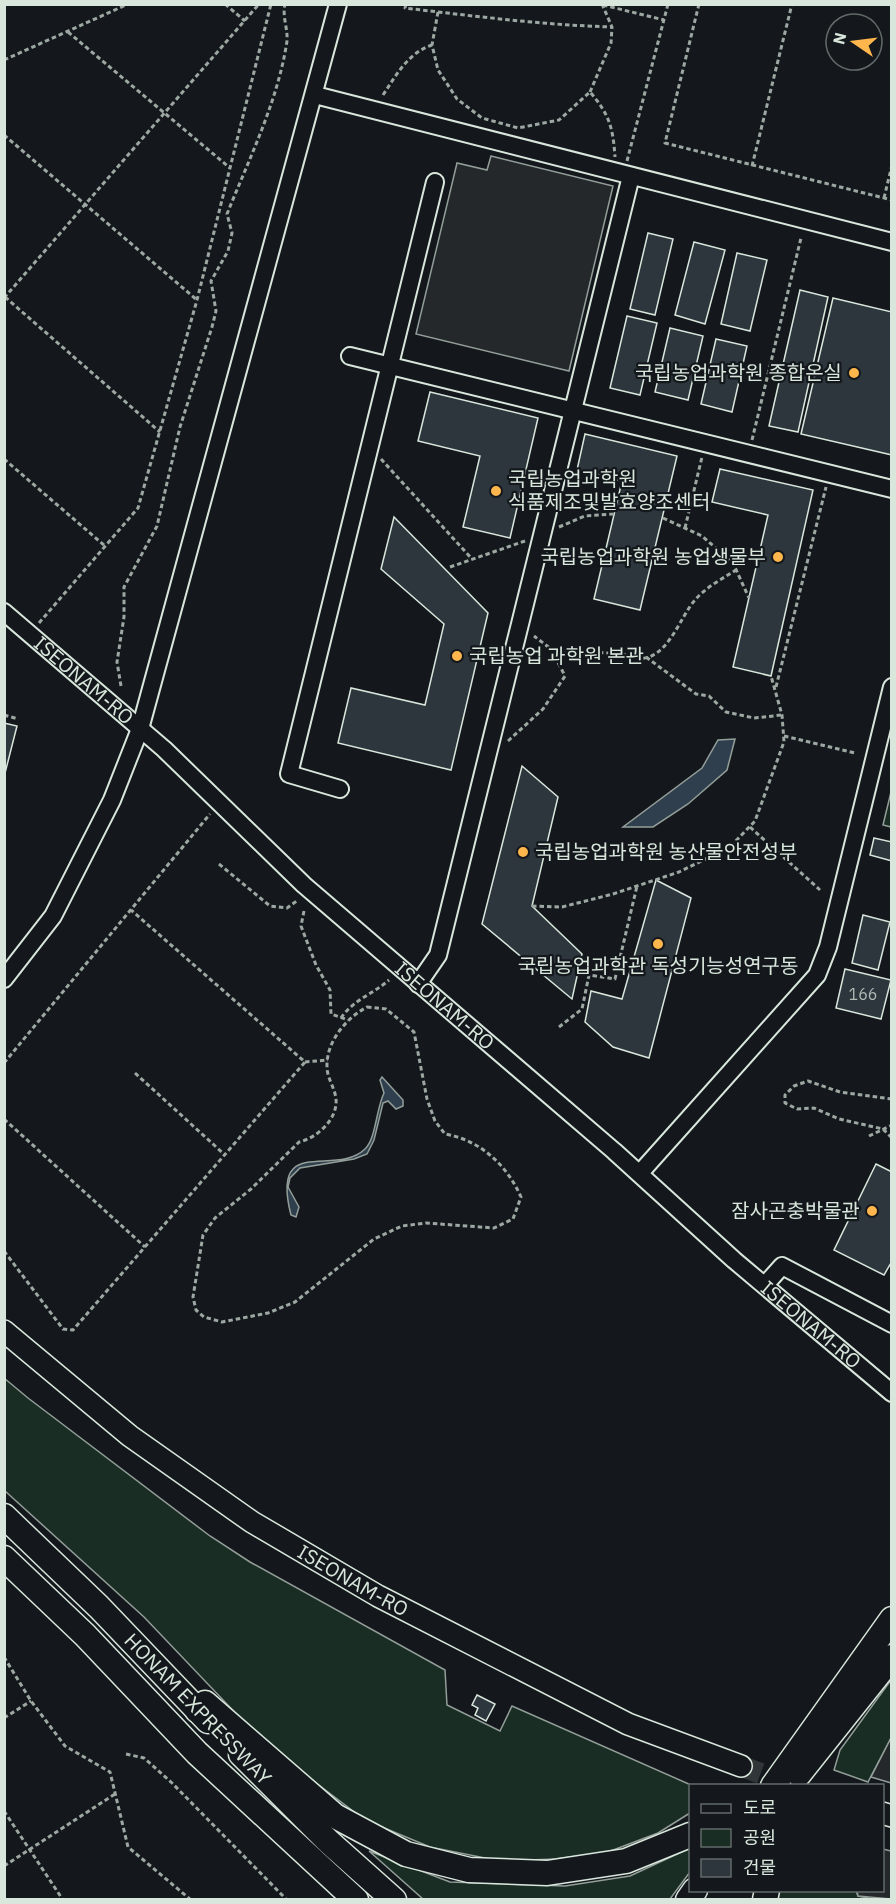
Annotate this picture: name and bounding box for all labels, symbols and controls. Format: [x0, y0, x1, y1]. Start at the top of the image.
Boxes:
north arrow [824, 12, 884, 72]
text: N [828, 30, 851, 46]
place label: 국립농업과학원 종합온실 [635, 359, 842, 386]
marker: 국립농업과학원 종합온실 [847, 366, 861, 380]
place label: 국립농업과학원 식품제조및발효양조센터 [508, 465, 710, 515]
marker: 국립농업과학원 식품제조및발효양조센터 [489, 484, 503, 498]
place label: 국립농업과학원 농업생물부 [540, 543, 766, 570]
marker: 국립농업과학원 농업생물부 [771, 550, 785, 564]
street label: ISEONAM-RO [28, 630, 140, 730]
place label: 국립농업 과학원 본관 [469, 642, 644, 669]
marker: 국립농업 과학원 본관 [450, 649, 464, 663]
place label: 국립농업과학원 농산물안전성부 [535, 838, 797, 865]
marker: 국립농업과학원 농산물안전성부 [516, 845, 530, 859]
marker: 국립농업과학관 독성기능성연구동 [651, 937, 665, 951]
place label: 국립농업과학관 독성기능성연구동 [518, 952, 798, 979]
street label: ISEONAM-RO [389, 955, 500, 1056]
house number: 166 [849, 984, 877, 1004]
place label: 잠사곤충박물관 [731, 1197, 860, 1224]
marker: 잠사곤충박물관 [865, 1204, 879, 1218]
street label: ISEONAM-RO [755, 1274, 867, 1374]
street label: ISEONAM-RO [293, 1538, 413, 1622]
street label: HONAM EXPRESSWAY [119, 1627, 278, 1790]
legend [689, 1784, 884, 1892]
text: 도로 [743, 1796, 776, 1819]
text: 공원 [743, 1826, 776, 1849]
text: 건물 [743, 1856, 776, 1879]

